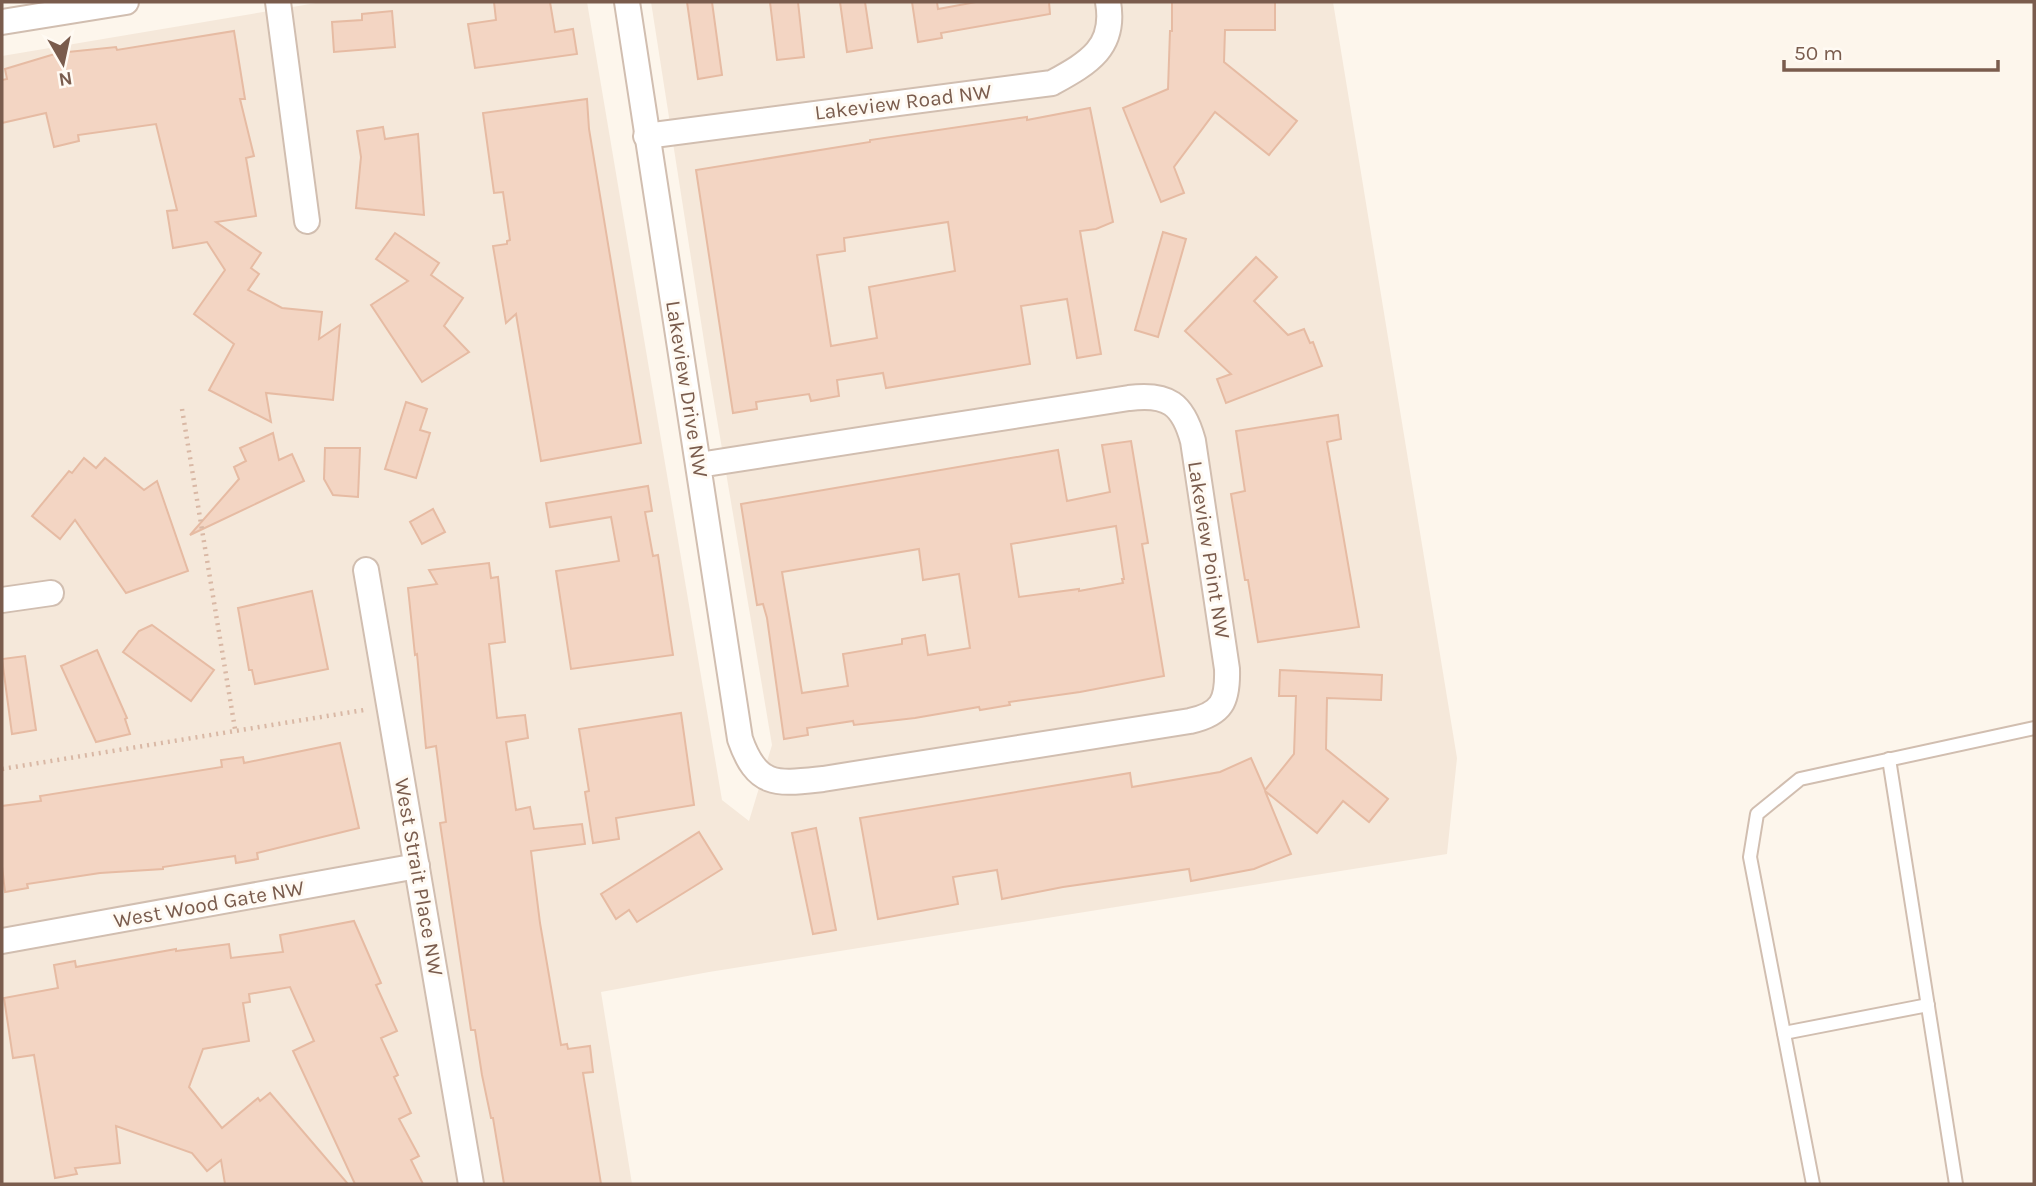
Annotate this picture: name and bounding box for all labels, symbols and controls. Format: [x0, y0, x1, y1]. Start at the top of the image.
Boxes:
north arrow [28, 28, 98, 98]
scale bar [1784, 28, 1997, 72]
text: 50 m [1794, 41, 1843, 65]
text: N [57, 67, 74, 91]
street label: Lakeview Road NW [813, 79, 993, 125]
street label: Lakeview Drive NW [661, 299, 713, 479]
street label: Lakeview Point NW [1183, 459, 1235, 641]
street label: West Strait Place NW [390, 776, 448, 978]
street label: West Wood Gate NW [112, 875, 306, 933]

